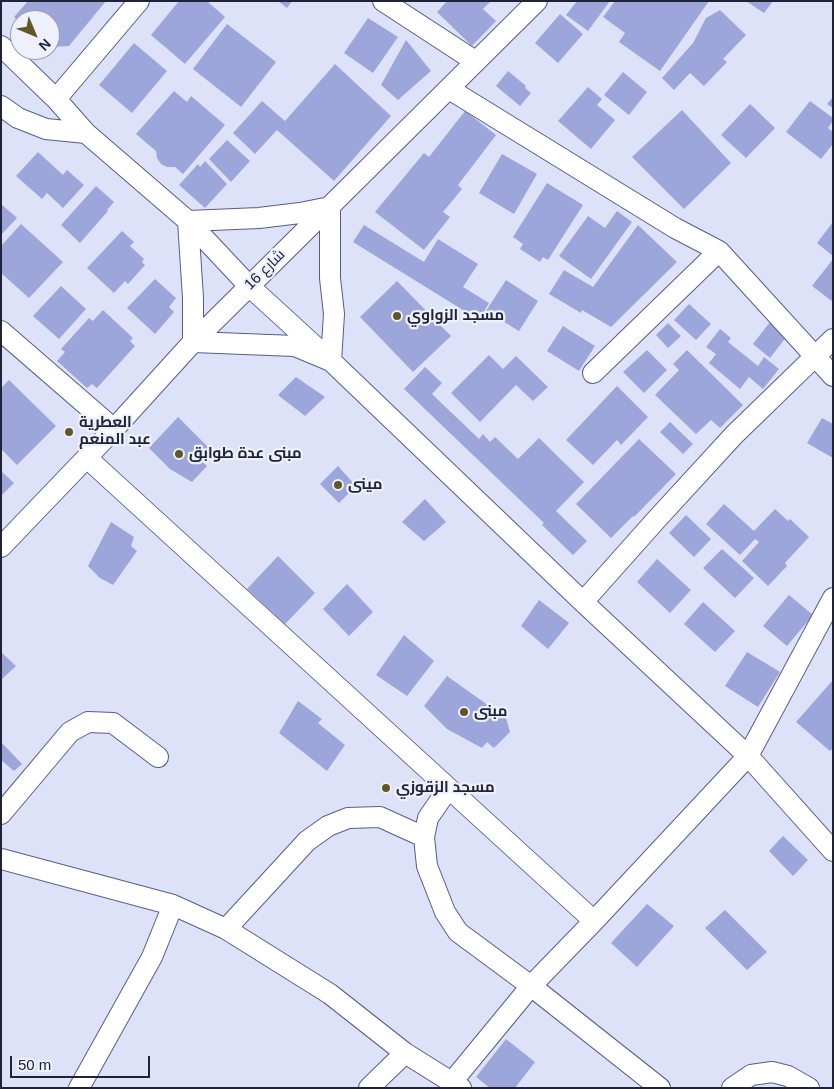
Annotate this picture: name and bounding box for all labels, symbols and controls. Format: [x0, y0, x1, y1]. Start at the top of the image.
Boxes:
north arrow [10, 10, 60, 60]
text: N [36, 36, 54, 54]
street label: شارع 16 [241, 246, 289, 294]
place label: مسجد الزواوي [407, 307, 504, 325]
marker: مسجد الزواوي [391, 310, 403, 322]
place label: العطرية عبد المنعم [79, 414, 151, 449]
marker: العطرية عبد المنعم [63, 426, 75, 438]
place label: مبنى عدة طوابق [189, 445, 302, 463]
marker: مبنى عدة طوابق [173, 448, 185, 460]
place label: مينى [348, 476, 382, 494]
marker: مينى [332, 479, 344, 491]
place label: مبنى [474, 703, 507, 721]
marker: مبنى [458, 706, 470, 718]
place label: مسجد الزقوزي [396, 779, 495, 797]
marker: مسجد الزقوزي [380, 782, 392, 794]
scale bar [12, 1046, 152, 1078]
text: 50 m [18, 1056, 51, 1073]

